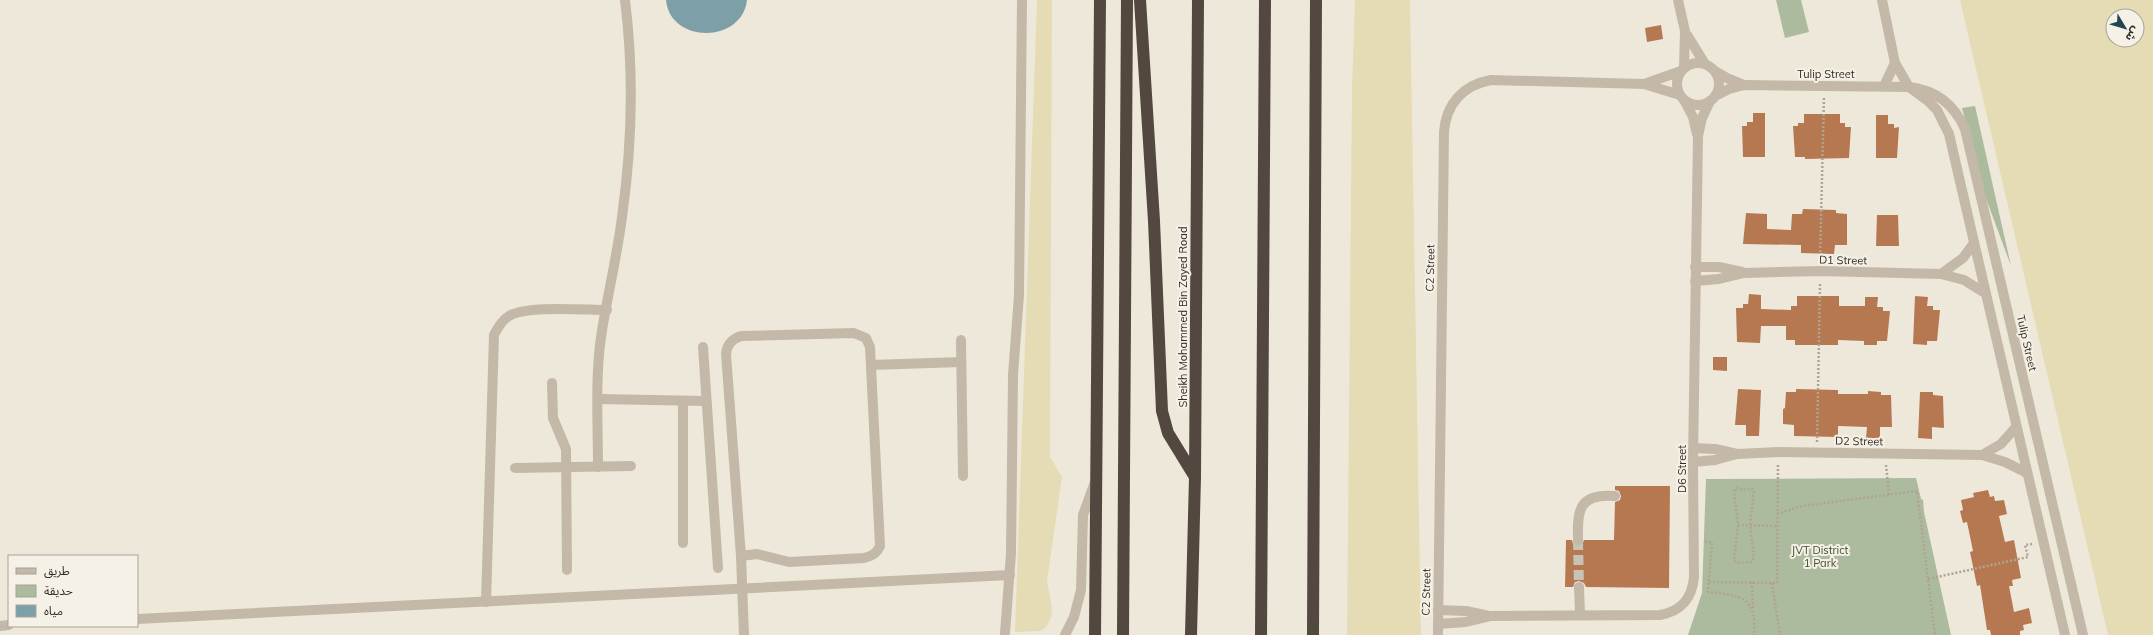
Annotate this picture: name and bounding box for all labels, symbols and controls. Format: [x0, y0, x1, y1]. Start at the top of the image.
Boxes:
north arrow [2105, 8, 2145, 48]
text: ش [2123, 24, 2143, 44]
street label: Tulip Street [1797, 67, 1855, 81]
street label: Sheikh Mohammed Bin Zayed Road [1176, 226, 1190, 408]
street label: C2 Street [1423, 244, 1437, 292]
street label: D1 Street [1819, 253, 1867, 267]
street label: Tulip Street [2014, 313, 2040, 373]
street label: D2 Street [1835, 434, 1883, 448]
street label: D6 Street [1675, 445, 1689, 493]
park label: JVT District 1 Park [1792, 543, 1849, 570]
legend [8, 555, 138, 627]
text: طريق [44, 563, 70, 579]
street label: C2 Street [1419, 568, 1433, 616]
text: حديقة [44, 583, 73, 598]
text: مياه [44, 603, 63, 618]

